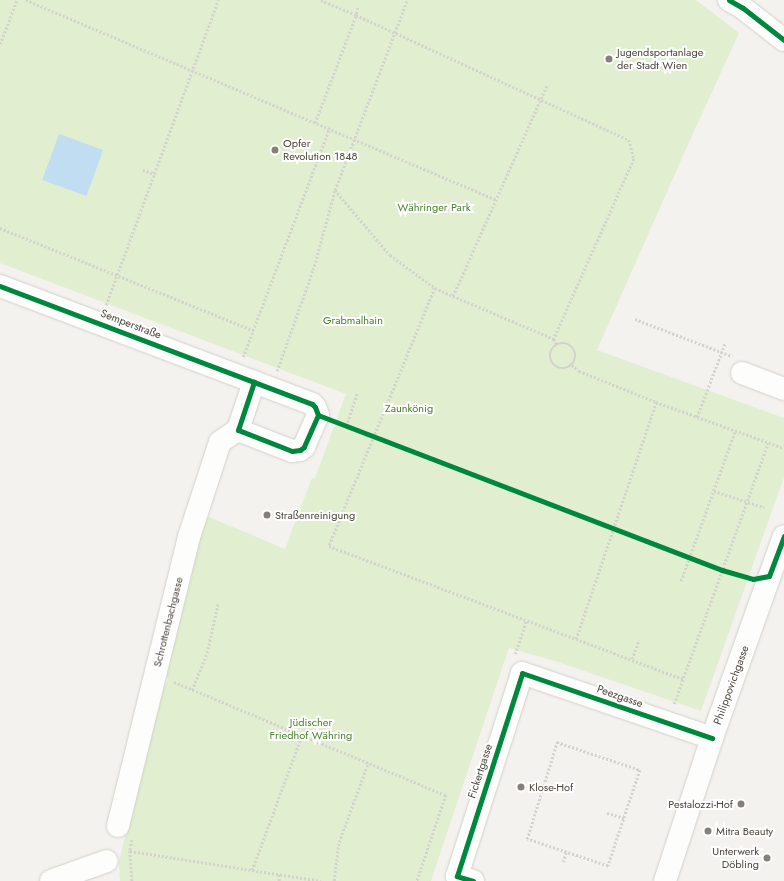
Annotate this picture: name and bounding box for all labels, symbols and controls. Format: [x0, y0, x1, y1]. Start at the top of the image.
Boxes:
place label: Jugendsportanlage der Stadt Wien [617, 46, 703, 72]
marker: Jugendsportanlage der Stadt Wien [604, 54, 614, 64]
place label: Opfer Revolution 1848 [283, 137, 358, 163]
marker: Opfer Revolution 1848 [270, 145, 280, 155]
park label: Währinger Park [397, 200, 471, 214]
street label: Semperstraße [99, 306, 163, 342]
park label: Grabmalhain [323, 313, 383, 327]
park label: Zaunkönig [385, 401, 433, 415]
place label: Straßenreinigung [275, 508, 355, 522]
marker: Straßenreinigung [262, 510, 272, 520]
street label: Schrottenbachgasse [150, 576, 186, 668]
street label: Philippovichgasse [711, 644, 751, 726]
street label: Peezgasse [595, 682, 645, 710]
park label: Jüdischer Friedhof Währing [270, 716, 352, 742]
street label: Fickertgasse [465, 742, 495, 800]
place label: Klose-Hof [529, 780, 573, 794]
marker: Klose-Hof [516, 782, 526, 792]
place label: Pestalozzi-Hof [668, 797, 733, 811]
marker: Pestalozzi-Hof [736, 799, 746, 809]
place label: Mitra Beauty [716, 824, 773, 838]
marker: Mitra Beauty [703, 826, 713, 836]
place label: Unterwerk Döbling [712, 845, 759, 871]
marker: Unterwerk Döbling [762, 853, 772, 863]

